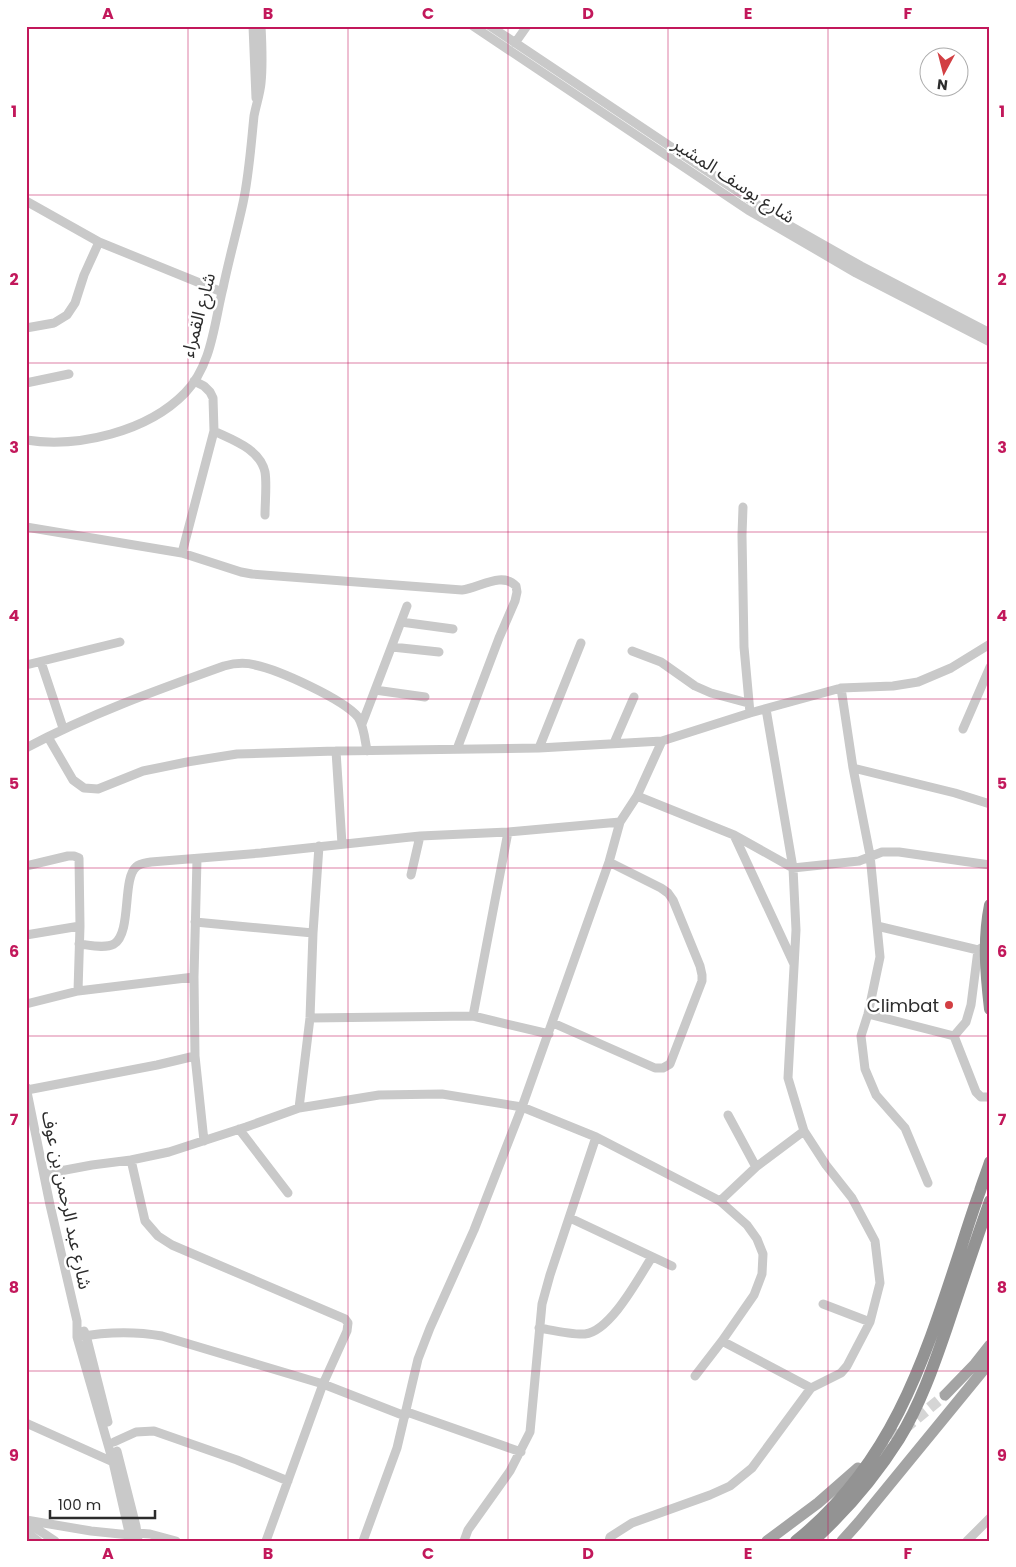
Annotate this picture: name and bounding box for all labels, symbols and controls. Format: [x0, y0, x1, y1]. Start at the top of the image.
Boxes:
text: A [102, 2, 114, 25]
text: B [263, 2, 273, 25]
text: C [422, 2, 434, 25]
text: D [582, 2, 594, 25]
text: E [744, 2, 752, 25]
text: F [904, 2, 913, 25]
north arrow [918, 48, 968, 98]
text: N [936, 74, 949, 95]
text: 1 [11, 100, 17, 123]
text: 1 [999, 100, 1005, 123]
street label: شارع يوسف المشير [666, 131, 800, 231]
text: 2 [9, 268, 19, 291]
text: 2 [997, 268, 1007, 291]
street label: شارع القمراء [175, 270, 223, 361]
text: 3 [9, 436, 19, 459]
text: 3 [997, 436, 1007, 459]
text: 4 [9, 604, 20, 627]
text: 4 [997, 604, 1008, 627]
text: 5 [9, 772, 19, 795]
text: 5 [997, 772, 1007, 795]
text: 6 [9, 940, 19, 963]
text: 6 [997, 940, 1007, 963]
place label: Climbat [867, 993, 939, 1018]
marker: Climbat [943, 999, 955, 1011]
text: 7 [10, 1108, 19, 1131]
street label: شارع عبد الرحمن بن عوف [34, 1108, 98, 1292]
text: 7 [998, 1108, 1007, 1131]
text: 8 [9, 1276, 19, 1299]
text: 8 [997, 1276, 1007, 1299]
text: 9 [9, 1444, 19, 1467]
text: 9 [997, 1444, 1007, 1467]
scale bar [50, 1487, 155, 1519]
text: 100 m [58, 1494, 101, 1515]
text: A [102, 1542, 114, 1565]
text: B [263, 1542, 273, 1565]
text: C [422, 1542, 434, 1565]
text: D [582, 1542, 594, 1565]
text: E [744, 1542, 752, 1565]
text: F [904, 1542, 913, 1565]

